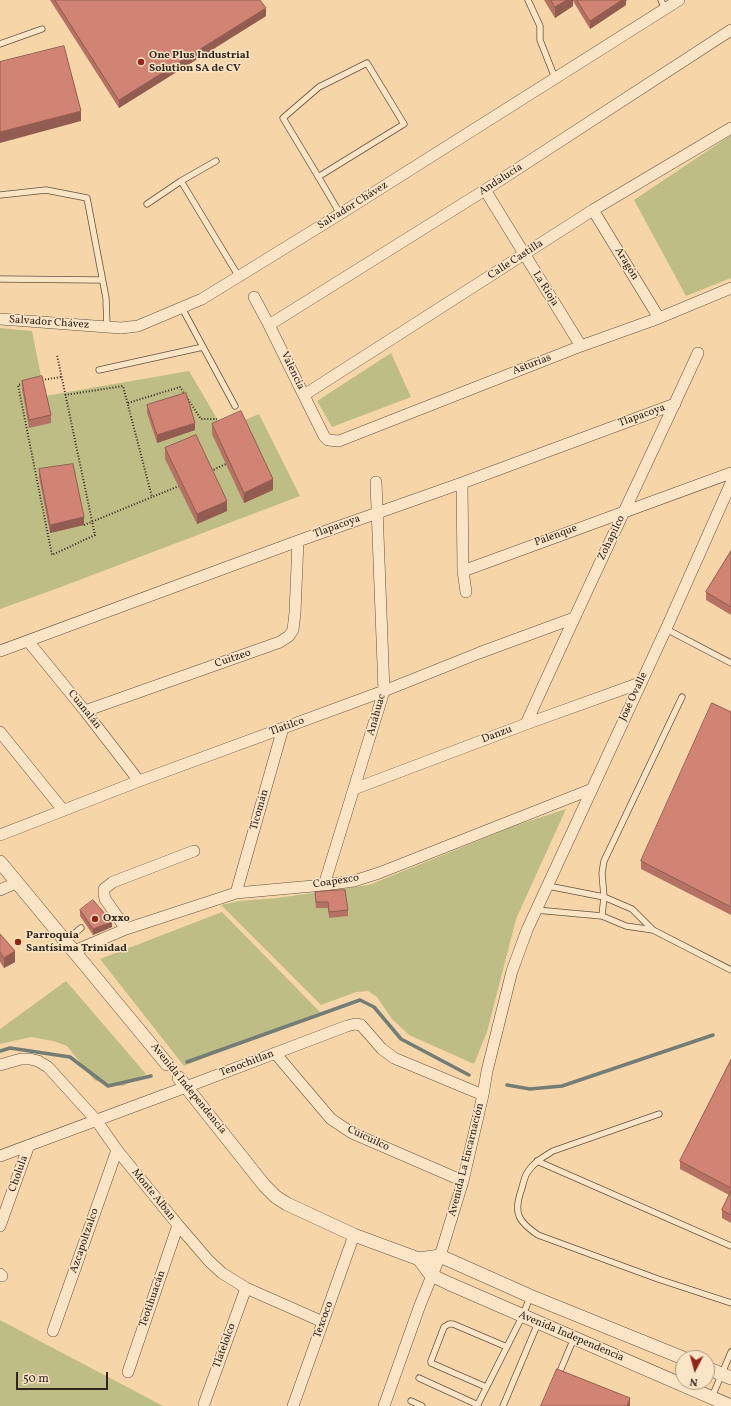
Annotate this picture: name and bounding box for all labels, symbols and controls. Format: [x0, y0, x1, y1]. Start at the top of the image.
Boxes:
place label: One Plus Industrial Solution SA de CV [149, 49, 250, 75]
marker: One Plus Industrial Solution SA de CV [136, 57, 146, 67]
street label: Andalucía [477, 161, 525, 199]
street label: Salvador Chávez [315, 179, 391, 233]
street label: Calle Castilla [486, 237, 546, 283]
street label: Aragón [611, 245, 641, 283]
street label: La Rioja [529, 269, 561, 309]
street label: Salvador Chávez [8, 314, 90, 332]
street label: Valencia [277, 350, 307, 392]
street label: Asturias [511, 352, 553, 378]
street label: Tlapacoya [617, 401, 667, 431]
street label: Tlapacoya [312, 512, 362, 542]
street label: Zohapilco [595, 513, 629, 563]
street label: Palenque [533, 522, 579, 550]
street label: Cuitzeo [213, 647, 253, 671]
street label: José Ovalle [617, 670, 651, 724]
street label: Cuanalán [64, 688, 104, 732]
street label: Anáhuac [365, 693, 389, 737]
street label: Tlatilco [268, 715, 306, 739]
street label: Danzu [480, 723, 514, 747]
street label: Ticomán [248, 788, 272, 832]
street label: Coapexco [312, 872, 360, 892]
place label: Oxxo [103, 912, 130, 926]
marker: Oxxo [90, 914, 100, 924]
place label: Parroquia Santísima Trinidad [26, 929, 127, 955]
marker: Parroquia Santísima Trinidad [13, 937, 23, 947]
street label: Avenida Independencia [147, 1041, 229, 1137]
street label: Tenochitlan [218, 1048, 276, 1080]
street label: Avenida La Encarnación [447, 1102, 487, 1218]
street label: Cuicuilco [345, 1123, 391, 1155]
street label: Cholula [6, 1154, 32, 1194]
street label: Monte Alban [128, 1166, 178, 1224]
street label: Azcapoltzalco [68, 1207, 102, 1275]
street label: Teotihuacán [137, 1269, 169, 1329]
street label: Texcoco [311, 1300, 337, 1340]
street label: Avenida Independencia [516, 1309, 626, 1365]
street label: Tlatelolco [211, 1322, 239, 1370]
north arrow [675, 1350, 715, 1390]
scale bar [18, 1364, 110, 1390]
text: 50 m [23, 1371, 49, 1387]
text: N [689, 1374, 699, 1389]

